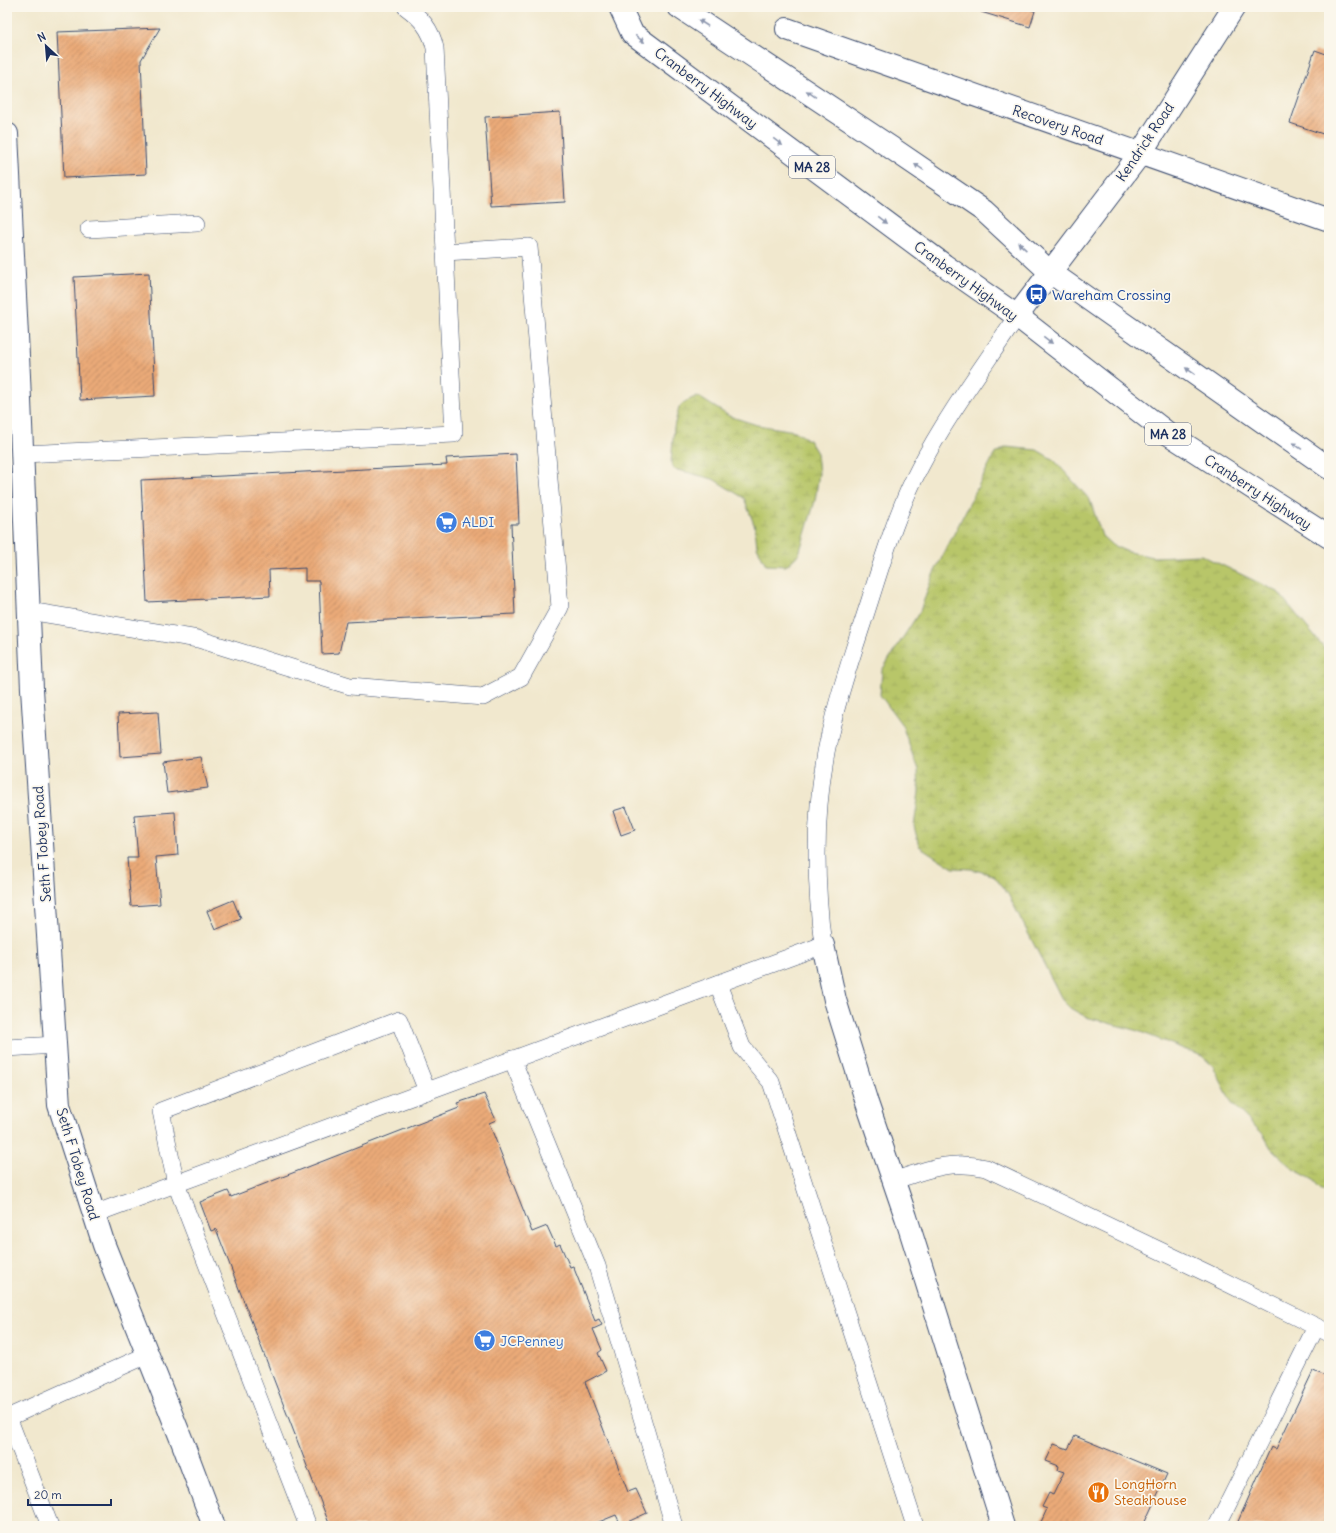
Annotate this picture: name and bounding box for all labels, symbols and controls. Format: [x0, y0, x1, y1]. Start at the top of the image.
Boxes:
one-way arrow [697, 19, 708, 26]
north arrow [26, 26, 66, 66]
text: N [35, 29, 48, 45]
one-way arrow [635, 35, 646, 43]
street label: Cranberry Highway [651, 43, 761, 133]
one-way arrow [806, 90, 816, 98]
street label: Kendrick Road [1112, 99, 1178, 185]
street label: Recovery Road [1010, 101, 1106, 149]
one-way arrow [773, 138, 784, 146]
road number: MA 28 [789, 156, 835, 178]
one-way arrow [914, 163, 924, 171]
one-way arrow [877, 215, 888, 224]
street label: Cranberry Highway [910, 237, 1022, 325]
one-way arrow [1017, 241, 1027, 251]
bus stop icon: Wareham Crossing [1024, 282, 1050, 308]
place label: Wareham Crossing [1052, 286, 1171, 304]
one-way arrow [1042, 336, 1053, 345]
one-way arrow [1185, 367, 1196, 375]
road number: MA 28 [1145, 423, 1191, 445]
one-way arrow [1291, 442, 1302, 450]
street label: Cranberry Highway [1201, 451, 1315, 533]
supermarket icon: ALDI [433, 509, 459, 535]
place label: ALDI [462, 513, 494, 531]
street label: Seth F Tobey Road [29, 785, 55, 903]
street label: Seth F Tobey Road [52, 1106, 104, 1222]
supermarket icon: JCPenney [472, 1328, 498, 1354]
place label: JCPenney [500, 1332, 564, 1350]
place label: LongHorn Steakhouse [1114, 1475, 1187, 1509]
restaurant icon: LongHorn Steakhouse [1086, 1479, 1112, 1505]
scale bar [28, 1481, 111, 1507]
text: 20 m [34, 1487, 62, 1502]

